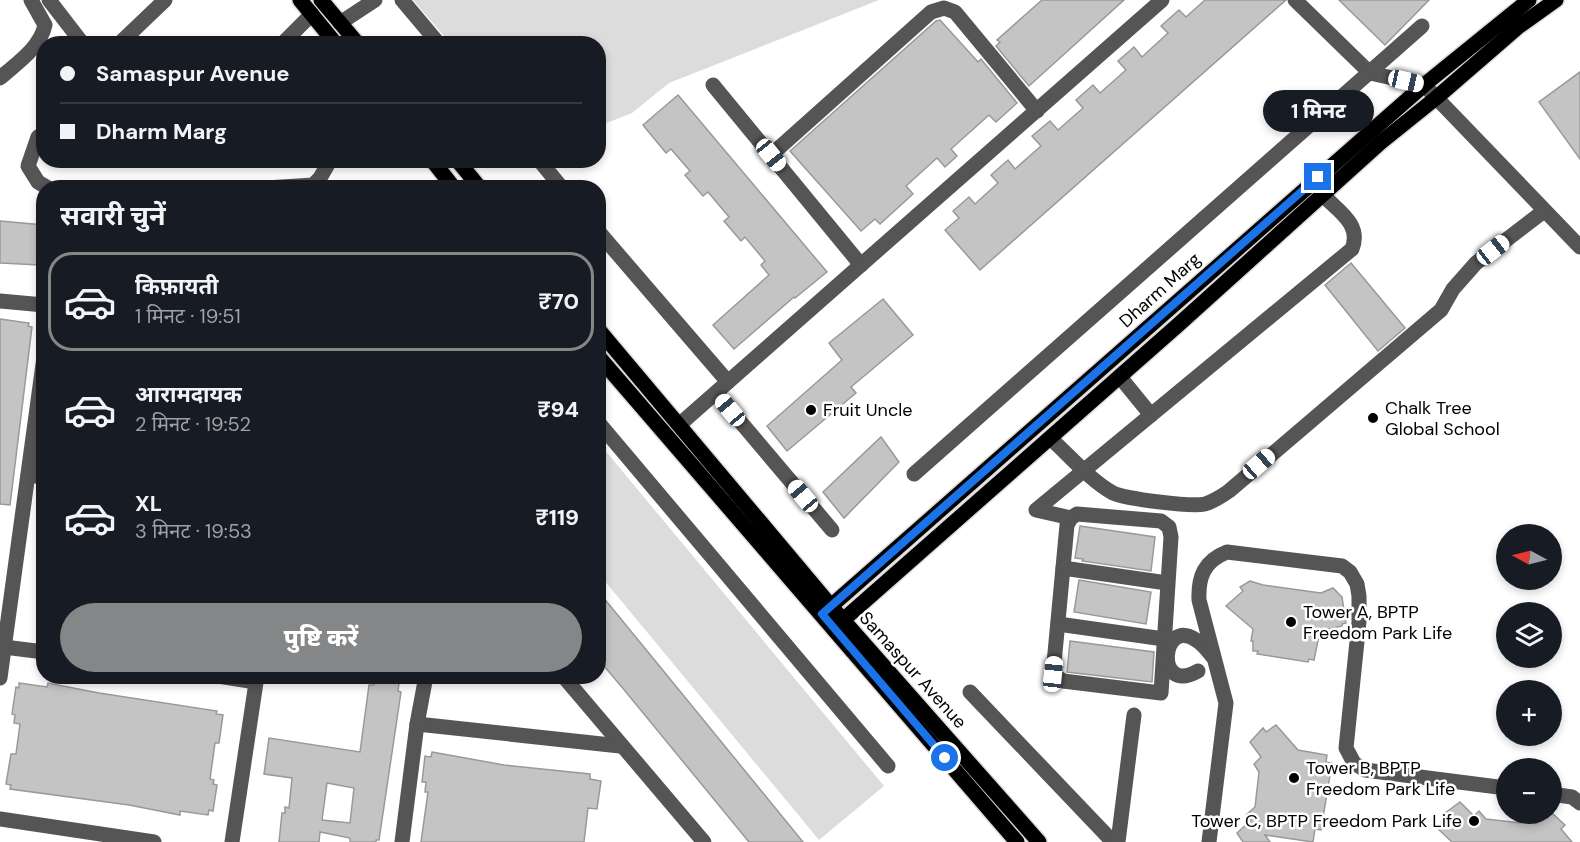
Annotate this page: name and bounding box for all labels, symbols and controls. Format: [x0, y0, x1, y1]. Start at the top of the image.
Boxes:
text: Samaspur Avenue [96, 59, 290, 88]
car [1386, 68, 1426, 94]
callout: 1 मिनट [1262, 90, 1374, 132]
text: 1 मिनट [1291, 98, 1346, 124]
text: Dharm Marg [96, 117, 227, 146]
car [753, 135, 789, 175]
route end [1304, 163, 1331, 190]
text: सवारी चुनें [60, 198, 166, 233]
car [1473, 232, 1513, 268]
street label: Dharm Marg [1114, 247, 1206, 333]
text: किफ़ायती [135, 272, 219, 301]
icon: car [63, 275, 117, 329]
text: ₹70 [538, 287, 579, 316]
text: 1 मिनट · 19:51 [135, 303, 241, 329]
text: आरामदायक [135, 380, 242, 409]
icon: car [63, 383, 117, 437]
car [712, 390, 748, 430]
text: ₹94 [537, 395, 579, 424]
place label: Chalk Tree Global School [1385, 396, 1500, 441]
place label: Fruit Uncle [823, 398, 912, 422]
marker: Fruit Uncle [804, 403, 818, 417]
text: 2 मिनट · 19:52 [135, 411, 251, 437]
marker: Chalk Tree Global School [1366, 411, 1380, 425]
car [1240, 445, 1278, 483]
car [785, 476, 821, 516]
text: XL [135, 489, 162, 518]
icon: car [63, 491, 117, 545]
text: ₹119 [535, 503, 579, 532]
text: 3 मिनट · 19:53 [135, 518, 252, 544]
north arrow [1496, 524, 1562, 590]
map controls [1496, 524, 1562, 824]
place label: Tower A, BPTP Freedom Park Life [1303, 600, 1452, 645]
button: layers [1496, 602, 1562, 668]
button: पुष्टि करें [60, 603, 582, 672]
street label: Samaspur Avenue [854, 606, 972, 734]
marker: Tower A, BPTP Freedom Park Life [1284, 615, 1298, 629]
car [1042, 655, 1064, 693]
button: + [1496, 680, 1562, 746]
route start [931, 744, 958, 771]
place label: Tower B, BPTP Freedom Park Life [1306, 756, 1455, 801]
button: − [1496, 758, 1562, 824]
marker: Tower B, BPTP Freedom Park Life [1287, 771, 1301, 785]
place label: Tower C, BPTP Freedom Park Life [1191, 809, 1462, 833]
marker: Tower C, BPTP Freedom Park Life [1467, 814, 1481, 828]

